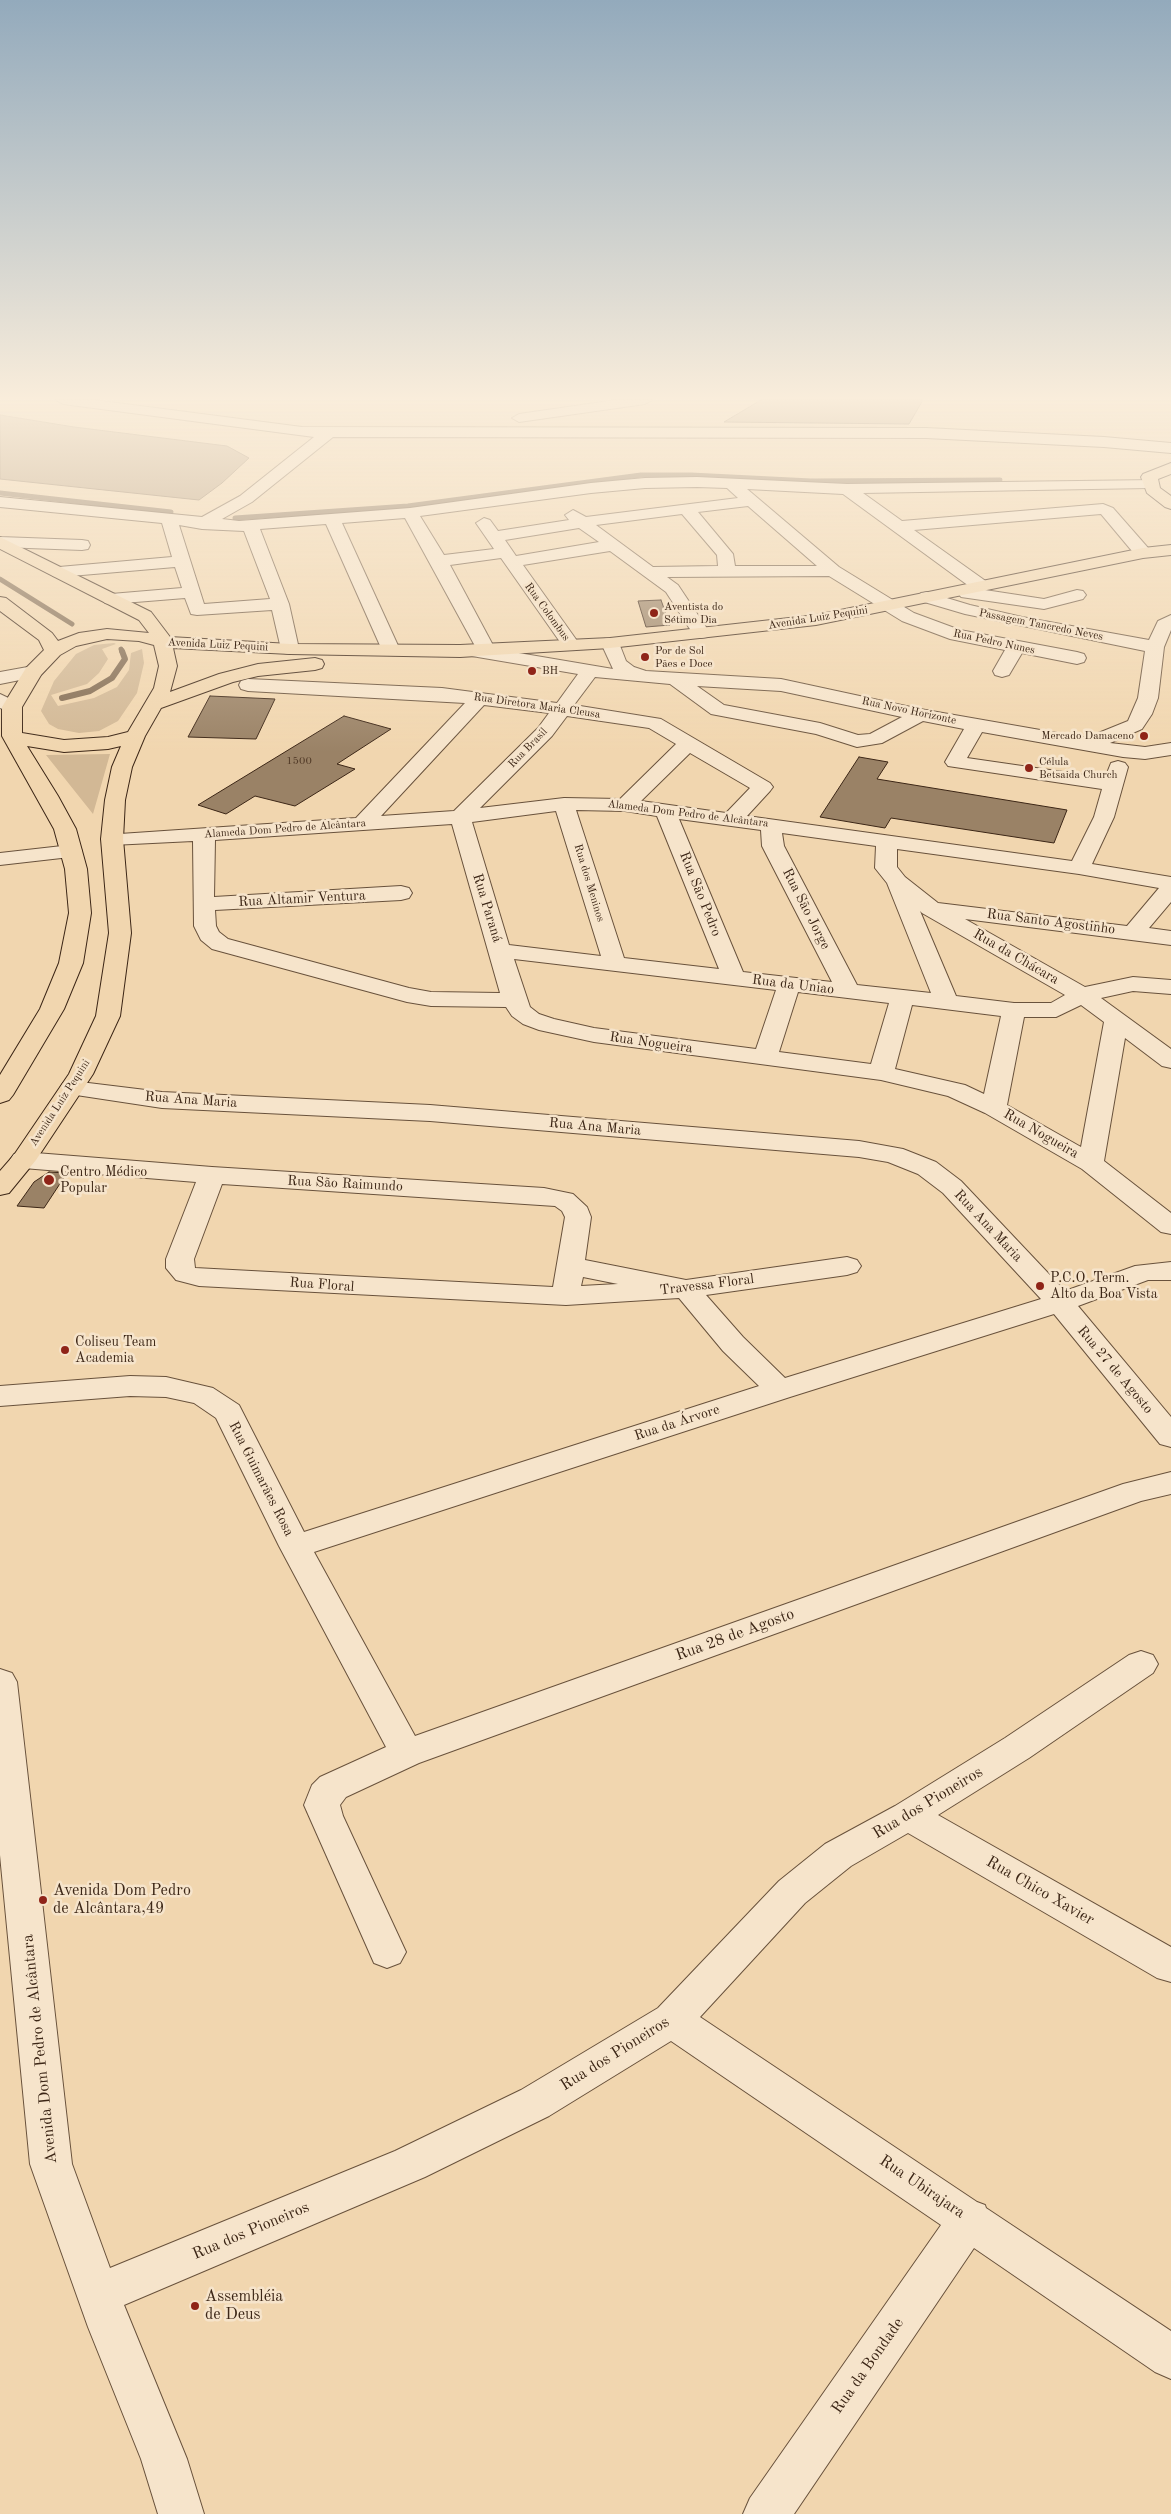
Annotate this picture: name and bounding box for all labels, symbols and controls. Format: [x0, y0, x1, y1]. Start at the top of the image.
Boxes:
street label: Rua Colombus [522, 580, 572, 644]
place label: Aventista do Sétimo Dia [664, 600, 723, 626]
street label: Avenida Luiz Pequini [767, 604, 869, 632]
street label: Passagem Tancredo Neves [978, 606, 1104, 644]
marker: Aventista do Sétimo Dia [648, 607, 660, 619]
street label: Rua Pedro Nunes [952, 627, 1036, 657]
street label: Avenida Luiz Pequini [167, 636, 269, 654]
place label: Por de Sol Pães e Doce [655, 644, 713, 670]
marker: Por de Sol Pães e Doce [639, 651, 651, 663]
place label: BH [542, 664, 558, 678]
marker: BH [526, 665, 538, 677]
street label: Rua Diretora Maria Cleusa [473, 691, 601, 721]
street label: Rua Novo Horizonte [861, 695, 957, 727]
street label: Rua Brasil [506, 725, 550, 771]
place label: Mercado Damaceno [1041, 729, 1134, 743]
marker: Mercado Damaceno [1138, 730, 1150, 742]
house number: 1500 [286, 754, 312, 768]
place label: Célula Betsaida Church [1039, 755, 1117, 781]
marker: Célula Betsaida Church [1023, 762, 1035, 774]
street label: Alameda Dom Pedro de Alcântara [607, 798, 769, 830]
street label: Alameda Dom Pedro de Alcântara [204, 817, 366, 841]
street label: Rua dos Meninos [571, 842, 607, 924]
street label: Rua São Pedro [675, 849, 725, 939]
street label: Rua São Jorge [778, 866, 834, 952]
street label: Rua Paraná [469, 871, 505, 945]
street label: Rua Altamir Ventura [238, 887, 366, 911]
street label: Rua Santo Agostinho [986, 906, 1116, 938]
street label: Rua da Chácara [970, 926, 1062, 988]
street label: Rua da Uniao [751, 972, 835, 998]
street label: Rua Nogueira [608, 1029, 694, 1057]
street label: Avenida Luiz Pequini [27, 1057, 93, 1149]
street label: Rua Ana Maria [144, 1088, 238, 1112]
street label: Rua Nogueira [1000, 1106, 1082, 1162]
street label: Rua Ana Maria [548, 1115, 642, 1139]
place label: Centro Médico Popular [60, 1164, 147, 1196]
marker: Centro Médico Popular [42, 1173, 56, 1187]
street label: Rua São Raimundo [287, 1173, 403, 1195]
street label: Rua Ana Maria [950, 1186, 1026, 1266]
place label: P.C.O. Term. Alto da Boa Vista [1050, 1270, 1158, 1302]
street label: Travessa Floral [659, 1271, 755, 1299]
street label: Rua Floral [289, 1274, 355, 1296]
marker: P.C.O. Term. Alto da Boa Vista [1034, 1280, 1046, 1292]
street label: Rua 27 de Agosto [1073, 1323, 1157, 1417]
place label: Coliseu Team Academia [75, 1334, 156, 1366]
marker: Coliseu Team Academia [59, 1344, 71, 1356]
street label: Rua da Árvore [632, 1401, 722, 1445]
street label: Rua Guimarães Rosa [225, 1419, 297, 1539]
street label: Rua 28 de Agosto [673, 1605, 797, 1665]
street label: Rua dos Pioneiros [869, 1763, 987, 1843]
street label: Rua Chico Xavier [983, 1852, 1097, 1930]
place label: Avenida Dom Pedro de Alcântara,49 [53, 1881, 191, 1919]
marker: Avenida Dom Pedro de Alcântara,49 [37, 1894, 49, 1906]
street label: Avenida Dom Pedro de Alcântara [18, 1933, 62, 2165]
street label: Rua dos Pioneiros [557, 2013, 673, 2095]
street label: Rua Ubirajara [875, 2151, 969, 2223]
street label: Rua dos Pioneiros [190, 2198, 312, 2264]
place label: Assembléia de Deus [205, 2287, 283, 2325]
marker: Assembléia de Deus [189, 2300, 201, 2312]
street label: Rua da Bondade [828, 2314, 908, 2418]

